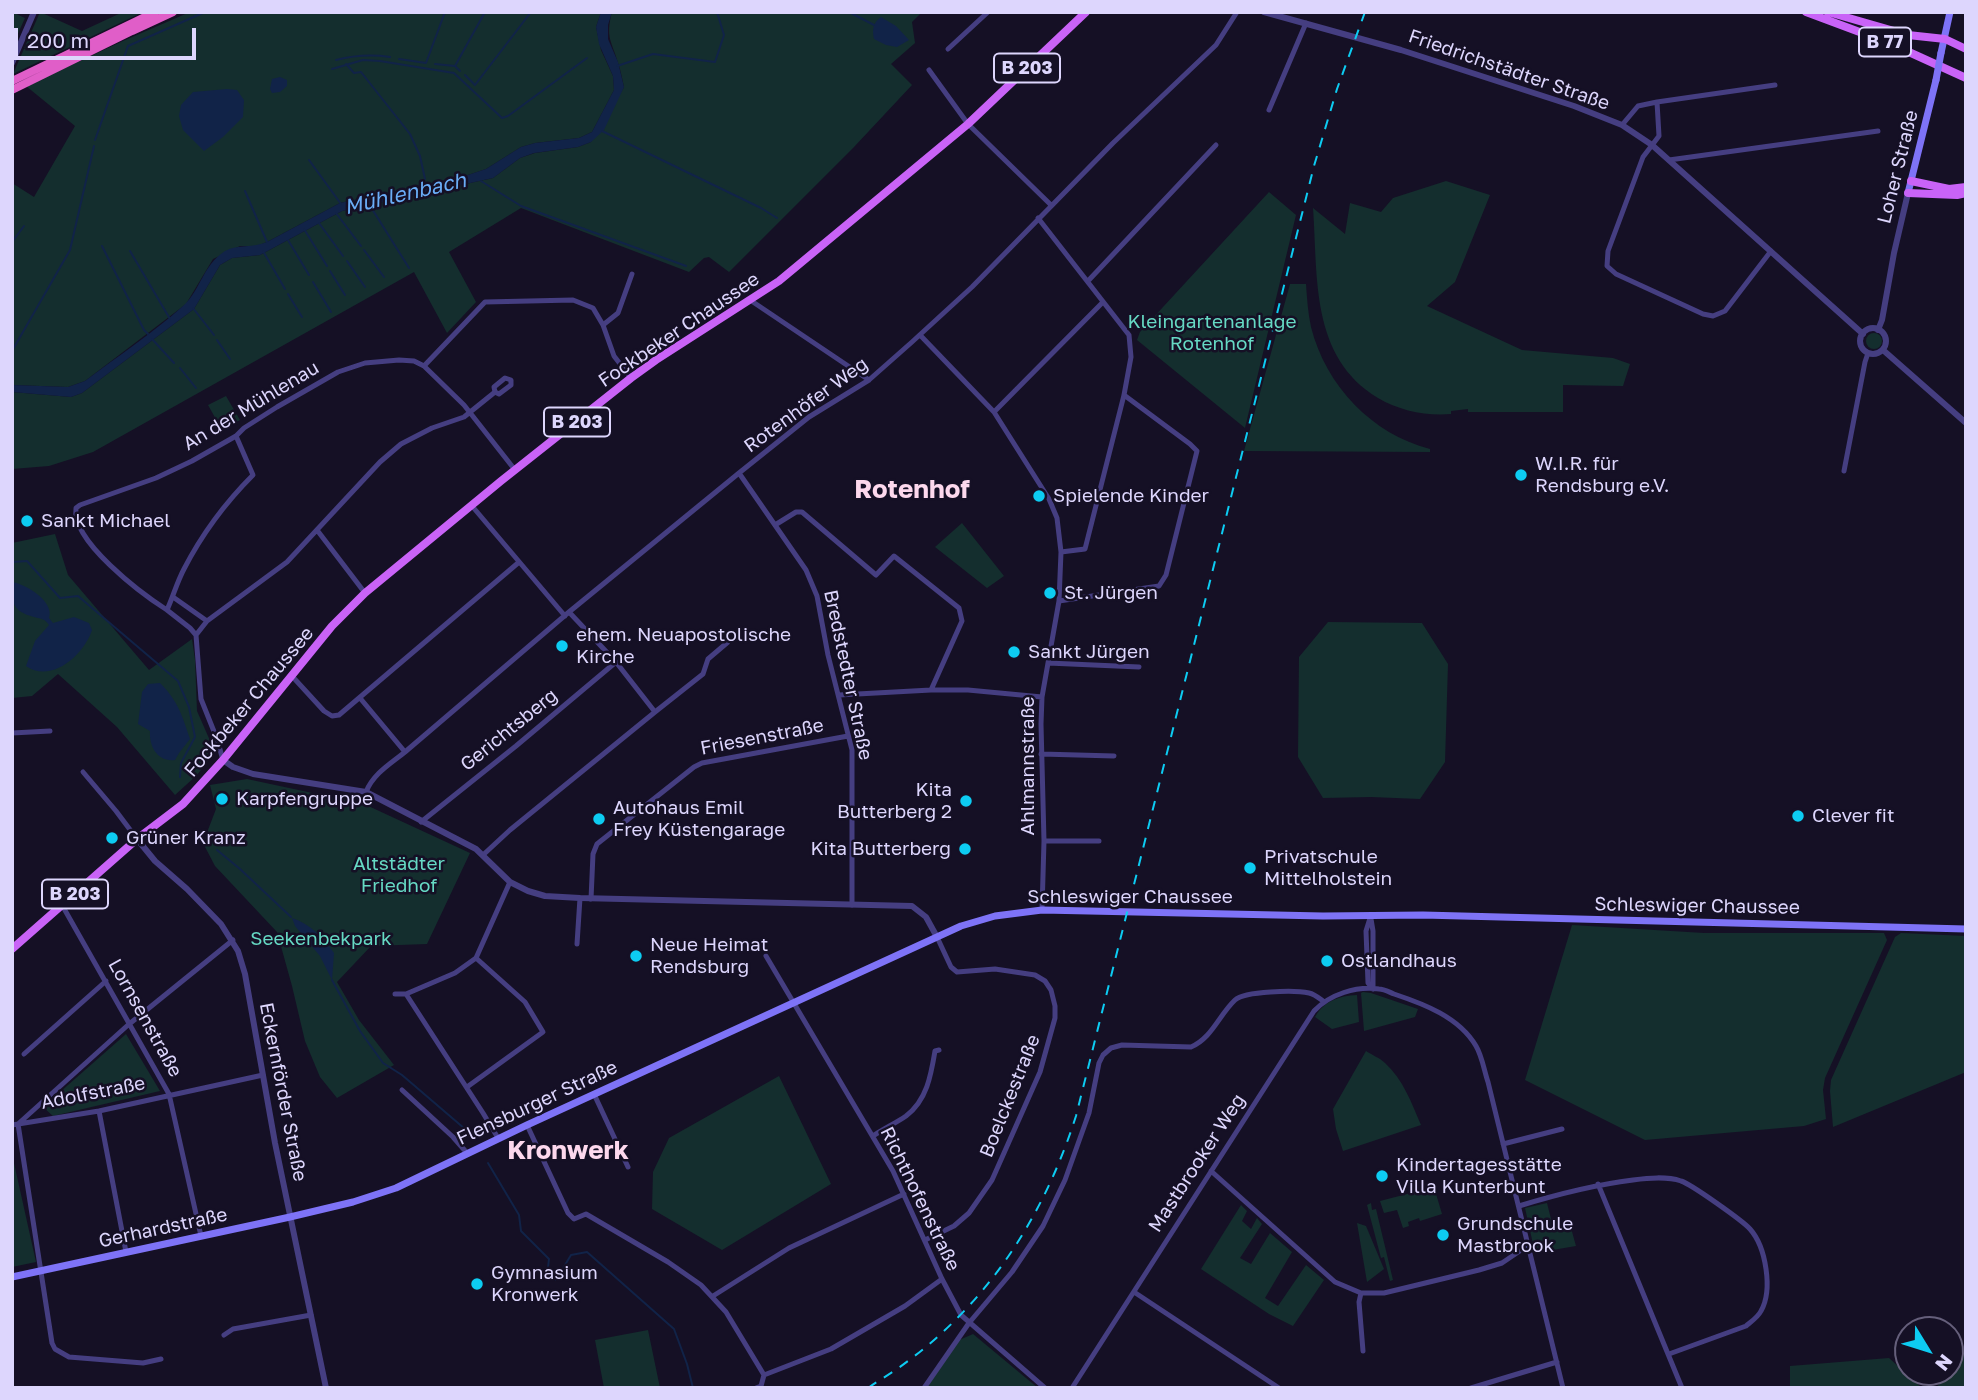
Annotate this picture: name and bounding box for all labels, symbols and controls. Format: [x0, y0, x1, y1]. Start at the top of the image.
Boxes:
scale bar [18, 14, 200, 58]
street label: Friedrichstädter Straße [1405, 25, 1613, 115]
text: 200 m [27, 27, 89, 53]
road number: B 77 [1859, 28, 1911, 56]
road number: B 203 [994, 54, 1060, 82]
street label: Loher Straße [1873, 108, 1923, 226]
water label: Mühlenbach [342, 168, 468, 220]
street label: Fockbeker Chaussee [594, 268, 764, 392]
park label: Kleingartenanlage Rotenhof [1127, 311, 1297, 355]
street label: Rotenhöfer Weg [740, 352, 872, 458]
street label: An der Mühlenau [179, 356, 323, 456]
road number: B 203 [544, 408, 610, 436]
place label: W.I.R. für Rendsburg e.V. [1535, 453, 1669, 497]
marker: W.I.R. für Rendsburg e.V. [1513, 467, 1529, 483]
district label: Rotenhof [854, 474, 970, 506]
place label: Spielende Kinder [1053, 485, 1209, 507]
marker: Spielende Kinder [1031, 488, 1047, 504]
place label: Sankt Michael [41, 510, 170, 532]
marker: Sankt Michael [19, 513, 35, 529]
place label: St. Jürgen [1064, 582, 1158, 604]
marker: St. Jürgen [1042, 585, 1058, 601]
street label: Bredstedter Straße [819, 588, 877, 762]
street label: Fockbeker Chaussee [180, 622, 318, 782]
place label: ehem. Neuapostolische Kirche [576, 624, 791, 668]
marker: ehem. Neuapostolische Kirche [554, 638, 570, 654]
place label: Sankt Jürgen [1028, 641, 1150, 663]
marker: Sankt Jürgen [1006, 644, 1022, 660]
street label: Gerichtsberg [456, 684, 562, 776]
street label: Ahlmannstraße [1017, 696, 1039, 836]
street label: Friesenstraße [698, 714, 826, 760]
place label: Kita Butterberg 2 [837, 779, 952, 823]
place label: Karpfengruppe [236, 788, 373, 810]
marker: Karpfengruppe [214, 791, 230, 807]
marker: Kita Butterberg 2 [958, 793, 974, 809]
place label: Autohaus Emil Frey Küstengarage [613, 797, 785, 841]
place label: Clever fit [1812, 805, 1895, 827]
marker: Clever fit [1790, 808, 1806, 824]
marker: Autohaus Emil Frey Küstengarage [591, 811, 607, 827]
place label: Grüner Kranz [126, 827, 246, 849]
marker: Grüner Kranz [104, 830, 120, 846]
place label: Kita Butterberg [810, 838, 951, 860]
marker: Kita Butterberg [957, 841, 973, 857]
place label: Privatschule Mittelholstein [1264, 846, 1392, 890]
park label: Altstädter Friedhof [353, 853, 445, 897]
marker: Privatschule Mittelholstein [1242, 860, 1258, 876]
road number: B 203 [42, 880, 108, 908]
street label: Schleswiger Chaussee [1027, 886, 1233, 908]
street label: Schleswiger Chaussee [1594, 893, 1800, 919]
park label: Seekenbekpark [250, 928, 392, 950]
place label: Neue Heimat Rendsburg [650, 934, 768, 978]
marker: Neue Heimat Rendsburg [628, 948, 644, 964]
place label: Ostlandhaus [1341, 950, 1457, 972]
marker: Ostlandhaus [1319, 953, 1335, 969]
street label: Lornsenstraße [103, 955, 187, 1081]
street label: Eckernförder Straße [254, 1001, 312, 1183]
street label: Boelckestraße [975, 1031, 1045, 1161]
street label: Flensburger Straße [453, 1056, 621, 1150]
street label: Adolfstraße [39, 1072, 147, 1114]
street label: Mastbrooker Weg [1144, 1090, 1250, 1236]
street label: Richthofenstraße [875, 1123, 965, 1275]
district label: Kronwerk [507, 1135, 629, 1167]
place label: Kindertagesstätte Villa Kunterbunt [1396, 1154, 1562, 1198]
marker: Kindertagesstätte Villa Kunterbunt [1374, 1168, 1390, 1184]
street label: Gerhardstraße [97, 1203, 229, 1253]
place label: Grundschule Mastbrook [1457, 1213, 1573, 1257]
marker: Grundschule Mastbrook [1435, 1227, 1451, 1243]
place label: Gymnasium Kronwerk [491, 1262, 598, 1306]
marker: Gymnasium Kronwerk [469, 1276, 485, 1292]
north arrow [1894, 1316, 1964, 1386]
text: N [1931, 1350, 1958, 1376]

